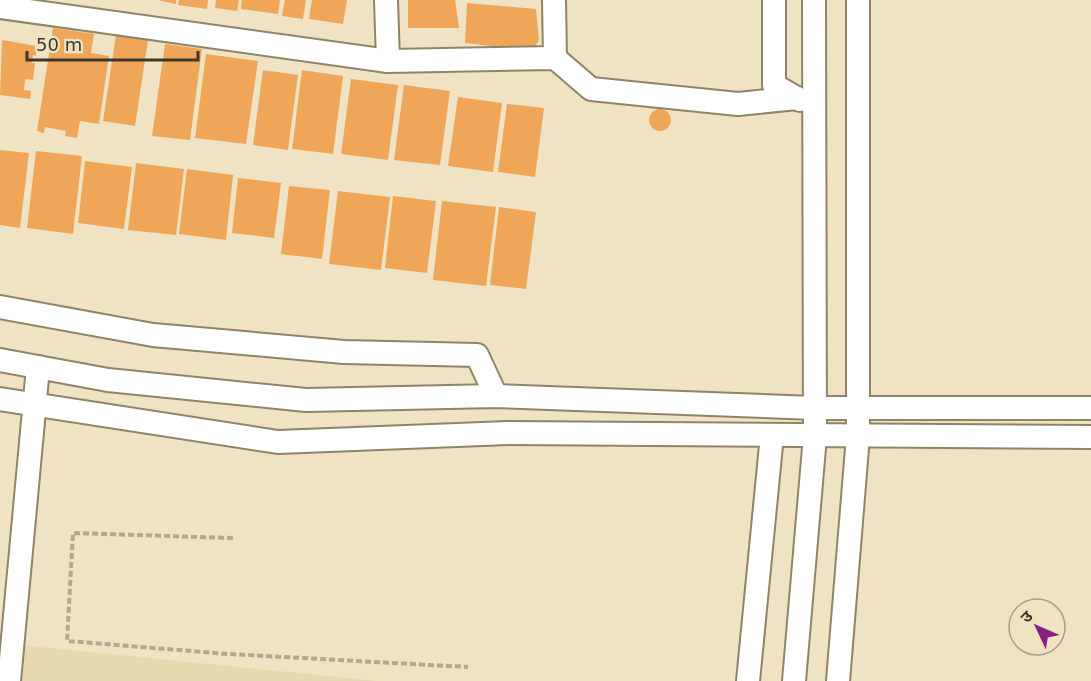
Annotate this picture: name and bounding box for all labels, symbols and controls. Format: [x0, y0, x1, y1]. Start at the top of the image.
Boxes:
scale bar [27, 24, 198, 62]
text: 50 m [36, 34, 82, 55]
north arrow [1007, 597, 1067, 657]
text: उ [1016, 607, 1037, 627]

